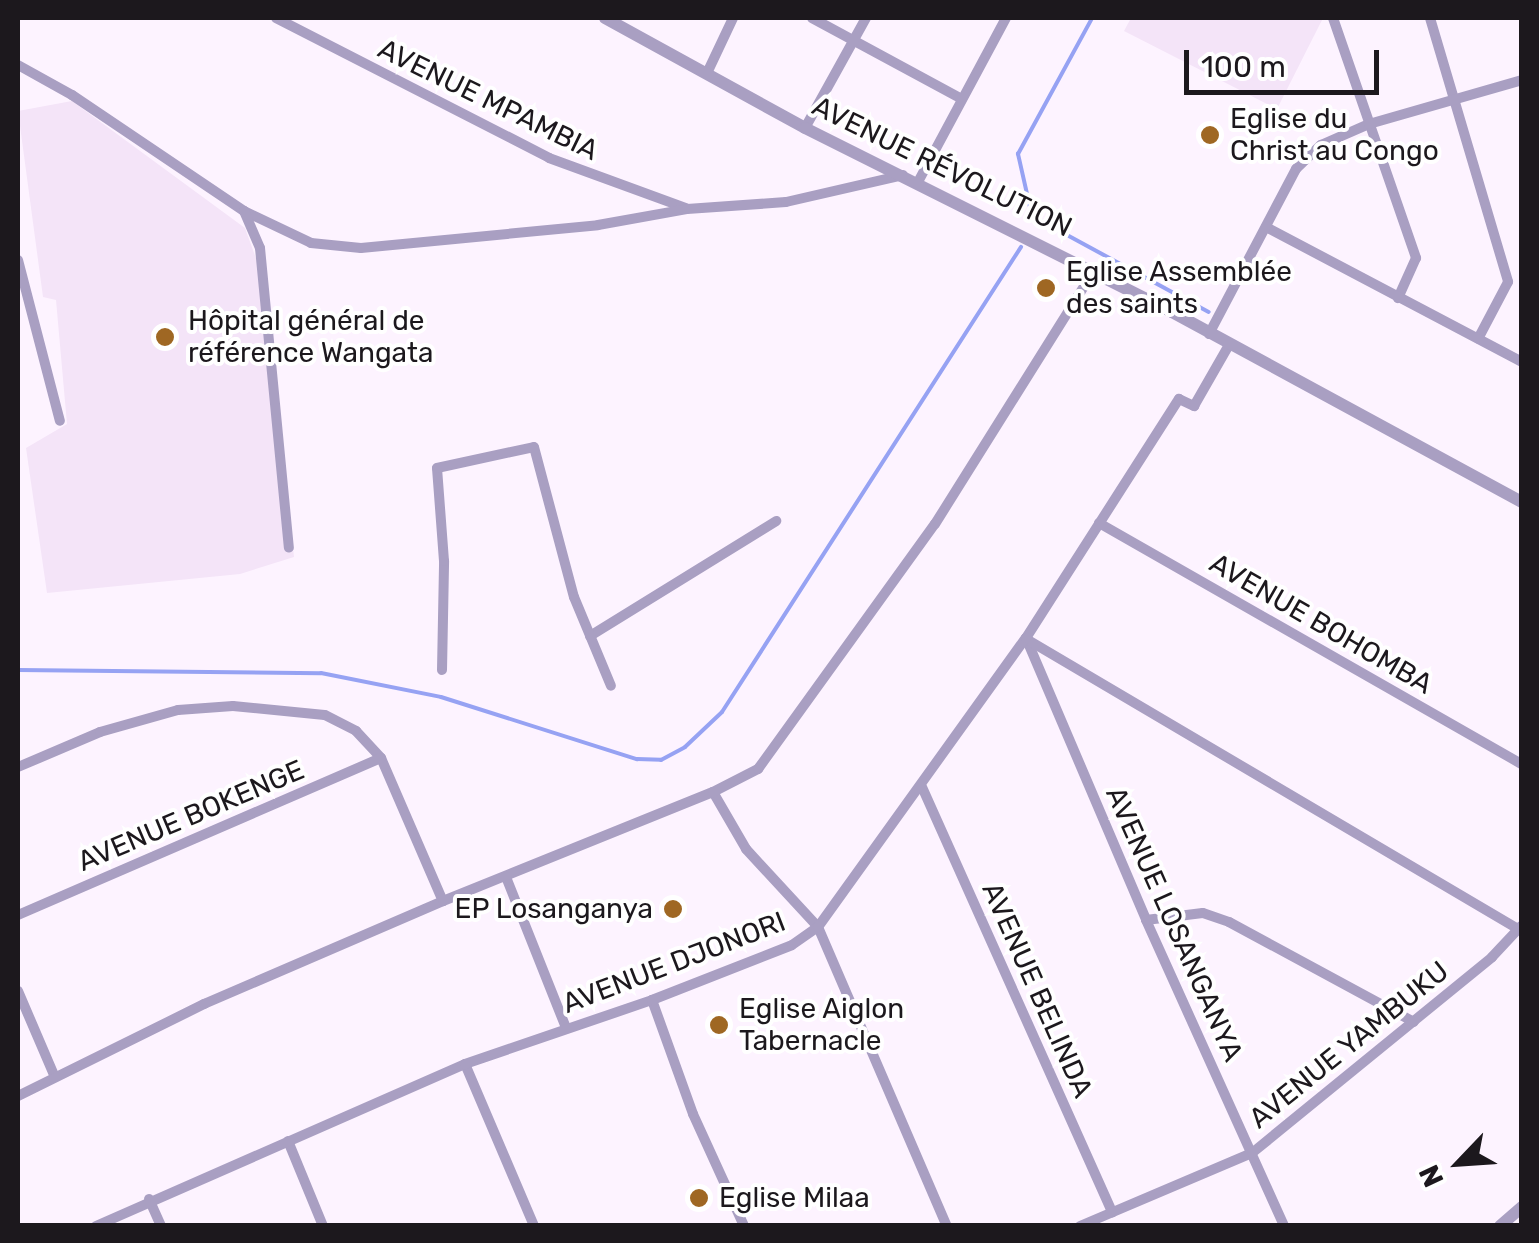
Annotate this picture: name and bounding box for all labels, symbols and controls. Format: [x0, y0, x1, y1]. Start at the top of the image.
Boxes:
scale bar [1189, 30, 1384, 92]
street label: AVENUE MPAMBIA [372, 32, 604, 168]
text: 100 m [1201, 49, 1286, 85]
street label: AVENUE RÉVOLUTION [807, 90, 1077, 244]
place label: Eglise du Christ au Congo [1230, 102, 1439, 168]
marker: Eglise du Christ au Congo [1199, 124, 1221, 146]
place label: Eglise Assemblée des saints [1066, 255, 1293, 321]
marker: Eglise Assemblée des saints [1035, 277, 1057, 299]
place label: Hôpital général de référence Wangata [188, 304, 434, 370]
marker: Hôpital général de référence Wangata [152, 324, 178, 350]
street label: AVENUE BOHOMBA [1204, 547, 1438, 701]
street label: AVENUE BOKENGE [73, 753, 309, 879]
street label: AVENUE LOSANGANYA [1098, 781, 1250, 1067]
street label: AVENUE BELINDA [974, 877, 1100, 1103]
place label: EP Losanganya [454, 892, 653, 926]
marker: EP Losanganya [662, 898, 684, 920]
street label: AVENUE DJONORI [558, 905, 790, 1021]
street label: AVENUE YAMBUKU [1242, 954, 1456, 1136]
place label: Eglise Aiglon Tabernacle [739, 992, 905, 1058]
marker: Eglise Aiglon Tabernacle [708, 1014, 730, 1036]
north arrow [1409, 1113, 1509, 1213]
text: N [1412, 1160, 1451, 1192]
place label: Eglise Milaa [719, 1181, 870, 1215]
marker: Eglise Milaa [688, 1187, 710, 1209]

